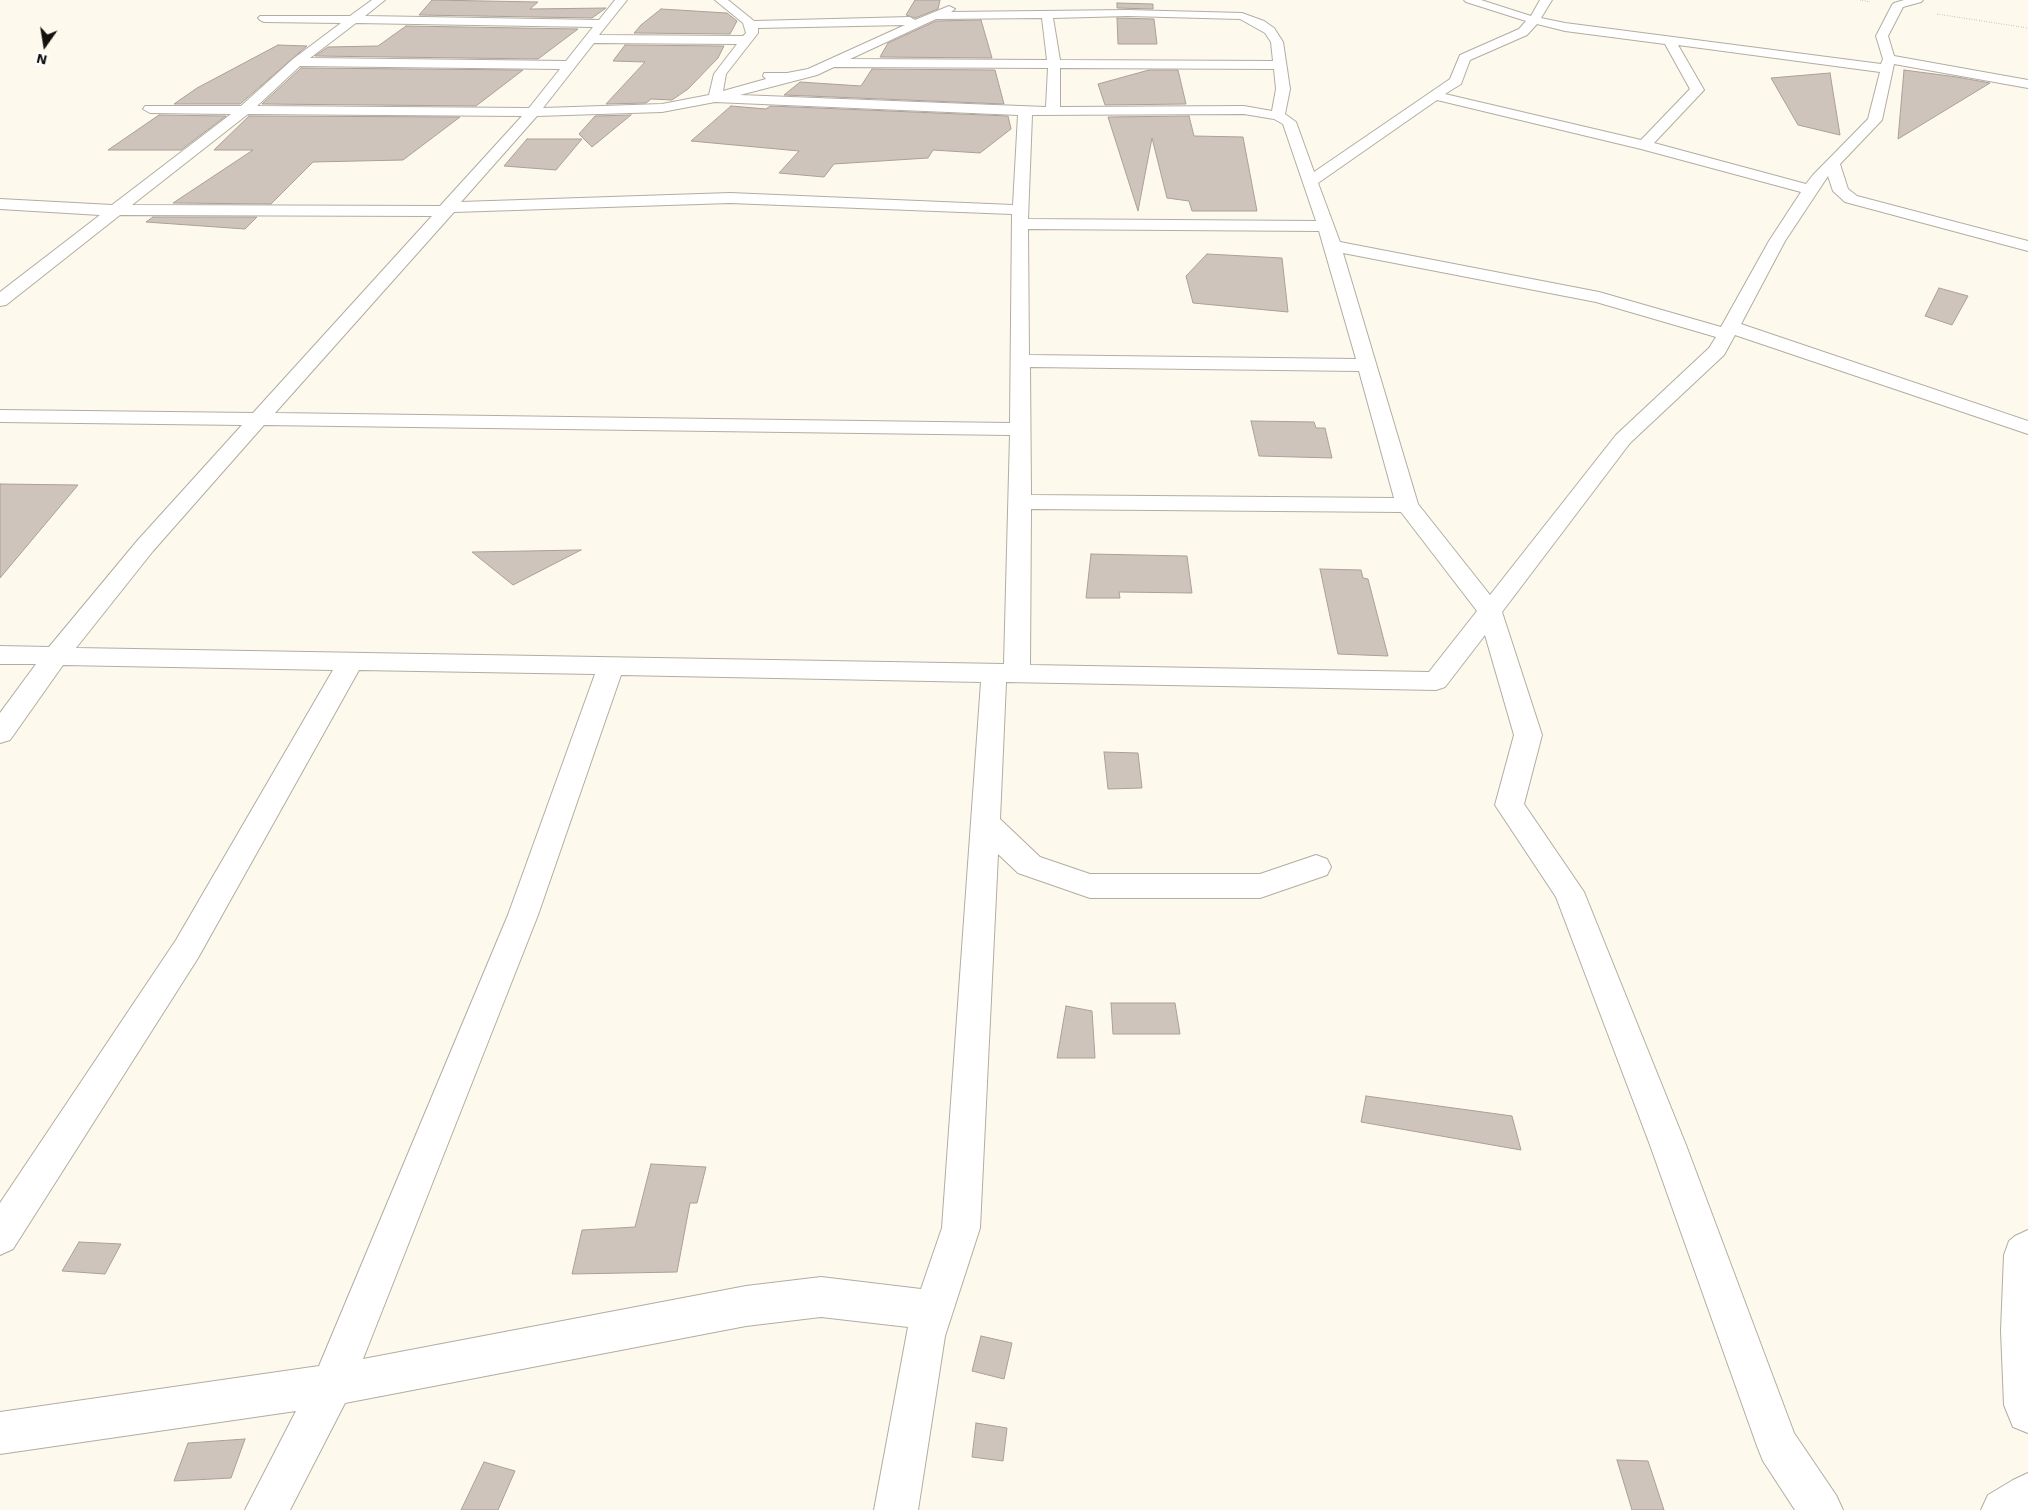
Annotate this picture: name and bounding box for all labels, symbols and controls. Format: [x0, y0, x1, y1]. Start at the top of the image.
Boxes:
north arrow [20, 20, 70, 70]
text: N [35, 51, 48, 69]

